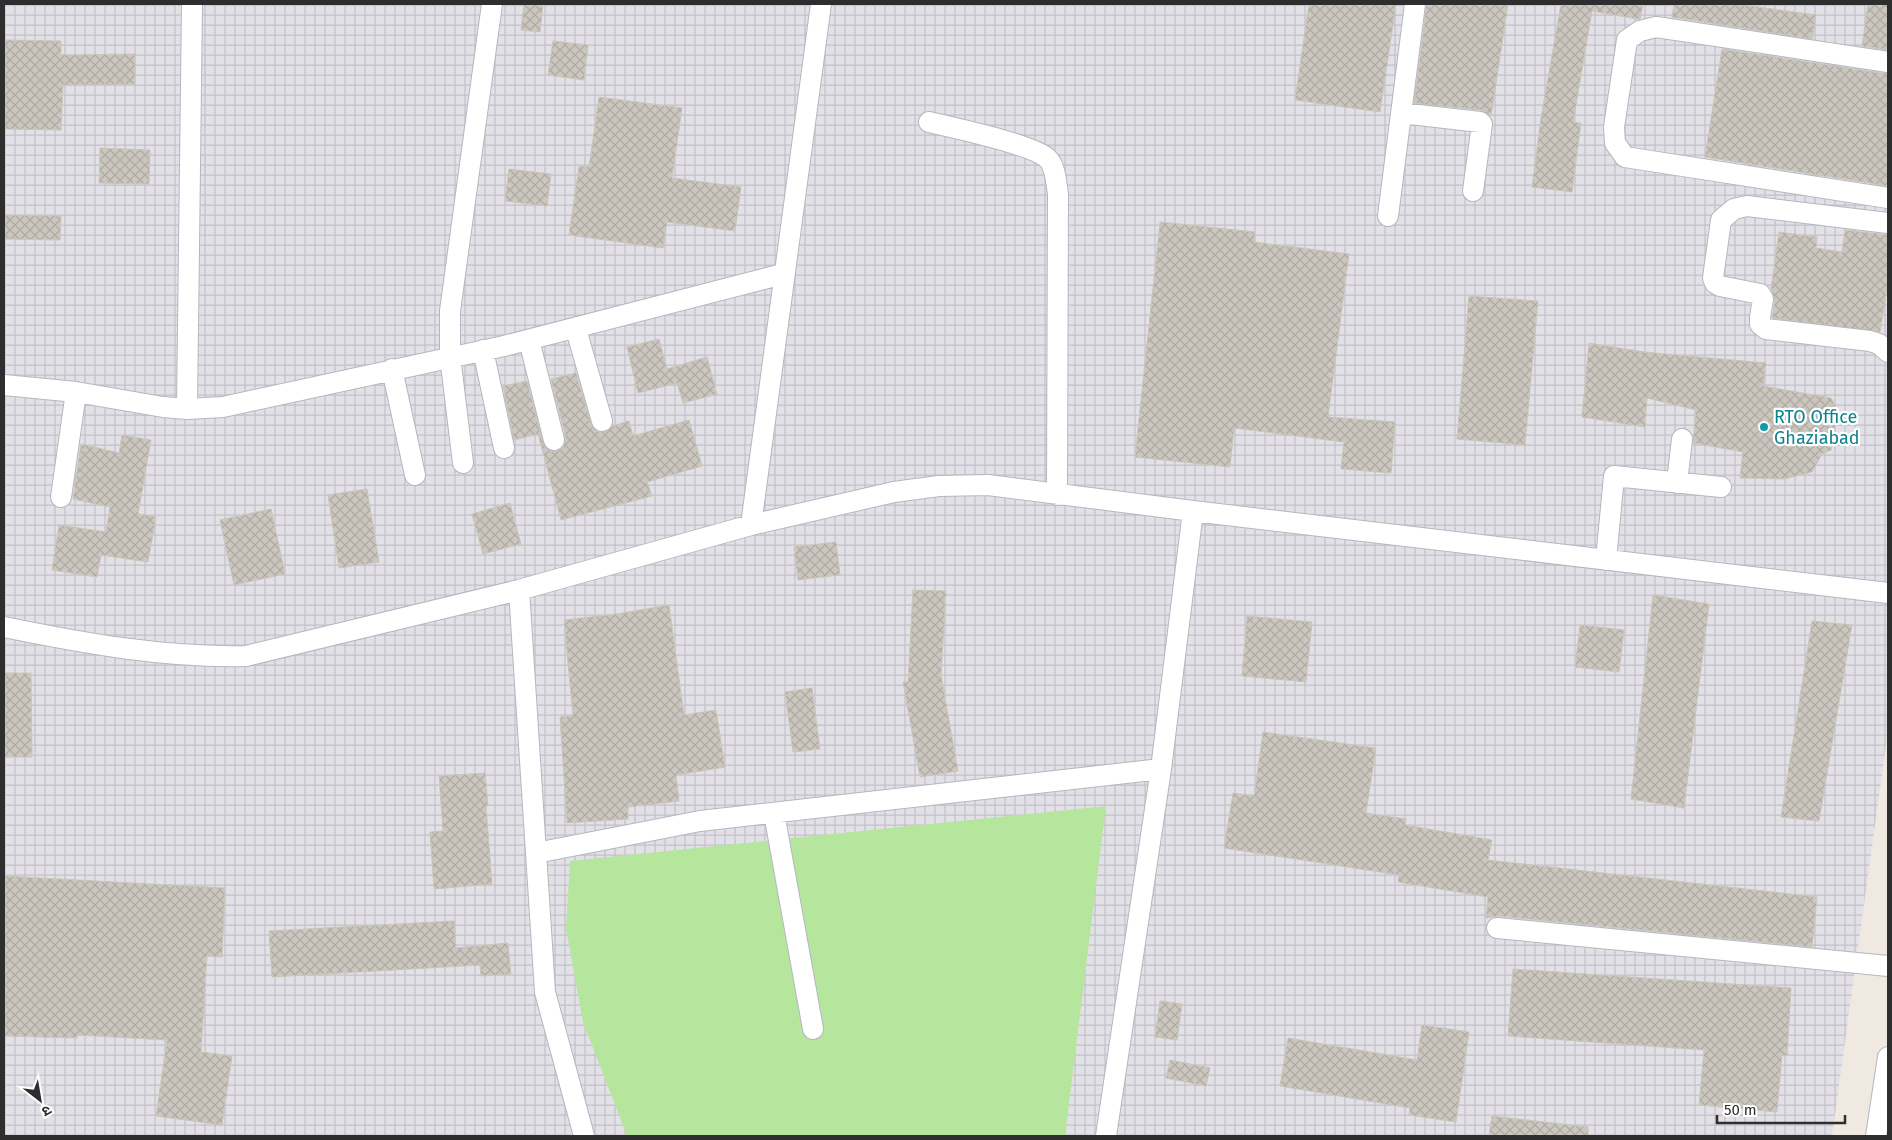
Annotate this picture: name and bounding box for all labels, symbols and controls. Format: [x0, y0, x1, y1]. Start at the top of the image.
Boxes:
place label: RTO Office Ghaziabad [1774, 406, 1860, 449]
marker: RTO Office Ghaziabad [1758, 421, 1770, 433]
north arrow [15, 1075, 65, 1125]
scale bar [1717, 1092, 1844, 1124]
text: उ [38, 1101, 54, 1121]
text: 50 m [1724, 1101, 1757, 1119]

